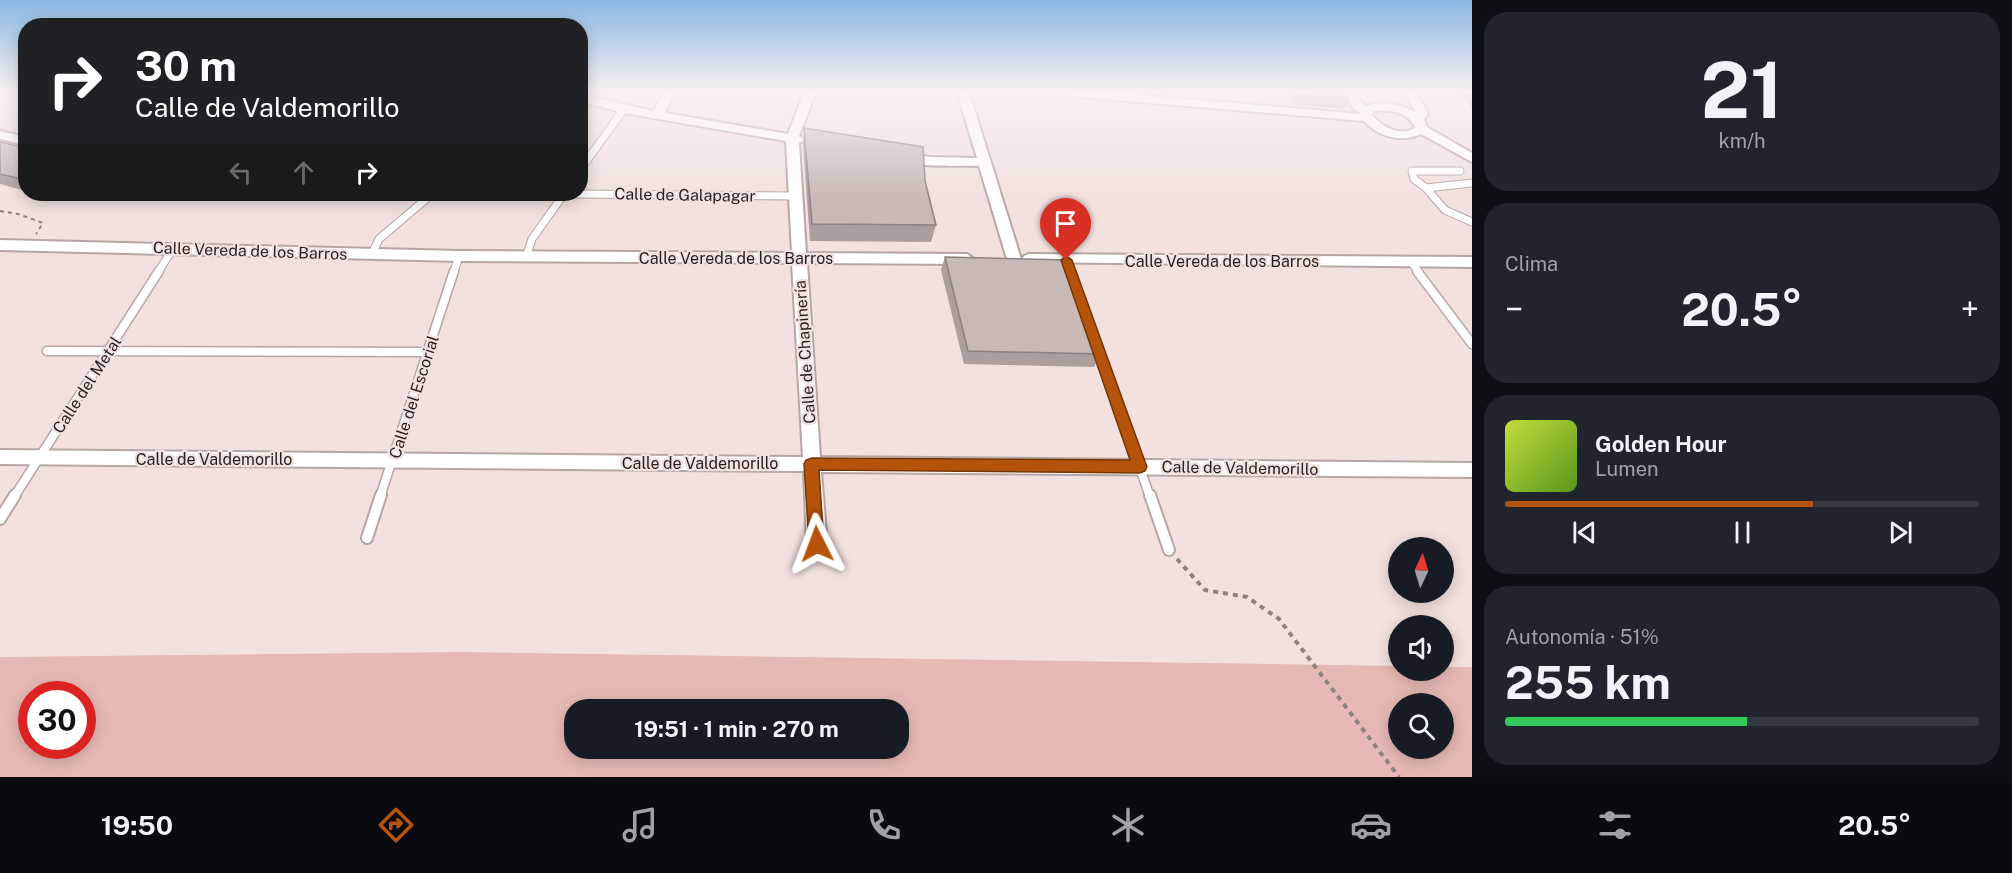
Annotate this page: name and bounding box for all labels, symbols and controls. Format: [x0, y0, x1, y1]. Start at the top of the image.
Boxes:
text: 30 m [135, 41, 237, 90]
icon: right [36, 42, 114, 120]
text: 21 [1701, 44, 1783, 136]
text: Calle de Valdemorillo [135, 91, 400, 123]
text: km/h [1718, 129, 1766, 153]
icon: left [224, 156, 257, 189]
icon: ahead [287, 156, 320, 189]
icon: right [350, 156, 383, 189]
street label: Calle de Galapagar [614, 184, 756, 206]
pin [1040, 198, 1091, 260]
icon: arrive [1049, 207, 1082, 240]
street label: Calle Vereda de los Barros [153, 238, 347, 264]
street label: Calle Vereda de los Barros [639, 249, 833, 268]
street label: Calle Vereda de los Barros [1125, 252, 1319, 271]
text: Clima [1505, 252, 1558, 276]
street label: Calle de Chapinería [791, 280, 819, 424]
text: 20.5° [1681, 283, 1803, 336]
text: − [1505, 290, 1523, 328]
text: + [1961, 290, 1979, 328]
street label: Calle del Metal [49, 333, 125, 437]
street label: Calle del Escorial [385, 333, 443, 461]
text: Golden Hour [1595, 431, 1726, 457]
street label: Calle de Valdemorillo [136, 450, 292, 469]
street label: Calle de Valdemorillo [622, 454, 778, 473]
street label: Calle de Valdemorillo [1161, 457, 1319, 479]
text: Lumen [1595, 457, 1659, 481]
position arrow [785, 512, 849, 576]
icon: previous [1568, 516, 1601, 549]
icon: pause [1726, 516, 1759, 549]
icon: next [1884, 516, 1917, 549]
north arrow [1388, 537, 1454, 603]
map controls [1388, 537, 1454, 759]
button: sound [1388, 615, 1454, 681]
text: Autonomía · 51% [1505, 625, 1659, 649]
text: 255 km [1505, 656, 1671, 709]
speed limit sign: 30 [18, 681, 96, 759]
button: search [1388, 693, 1454, 759]
text: 19:51 · 1 min · 270 m [634, 716, 839, 742]
icon: directions [375, 804, 417, 846]
icon: music [619, 804, 661, 846]
icon: phone [863, 804, 905, 846]
icon: climate [1107, 804, 1149, 846]
icon: car [1350, 804, 1392, 846]
icon: filters [1594, 804, 1636, 846]
text: 19:50 [101, 809, 173, 841]
text: 20.5° [1838, 809, 1911, 841]

